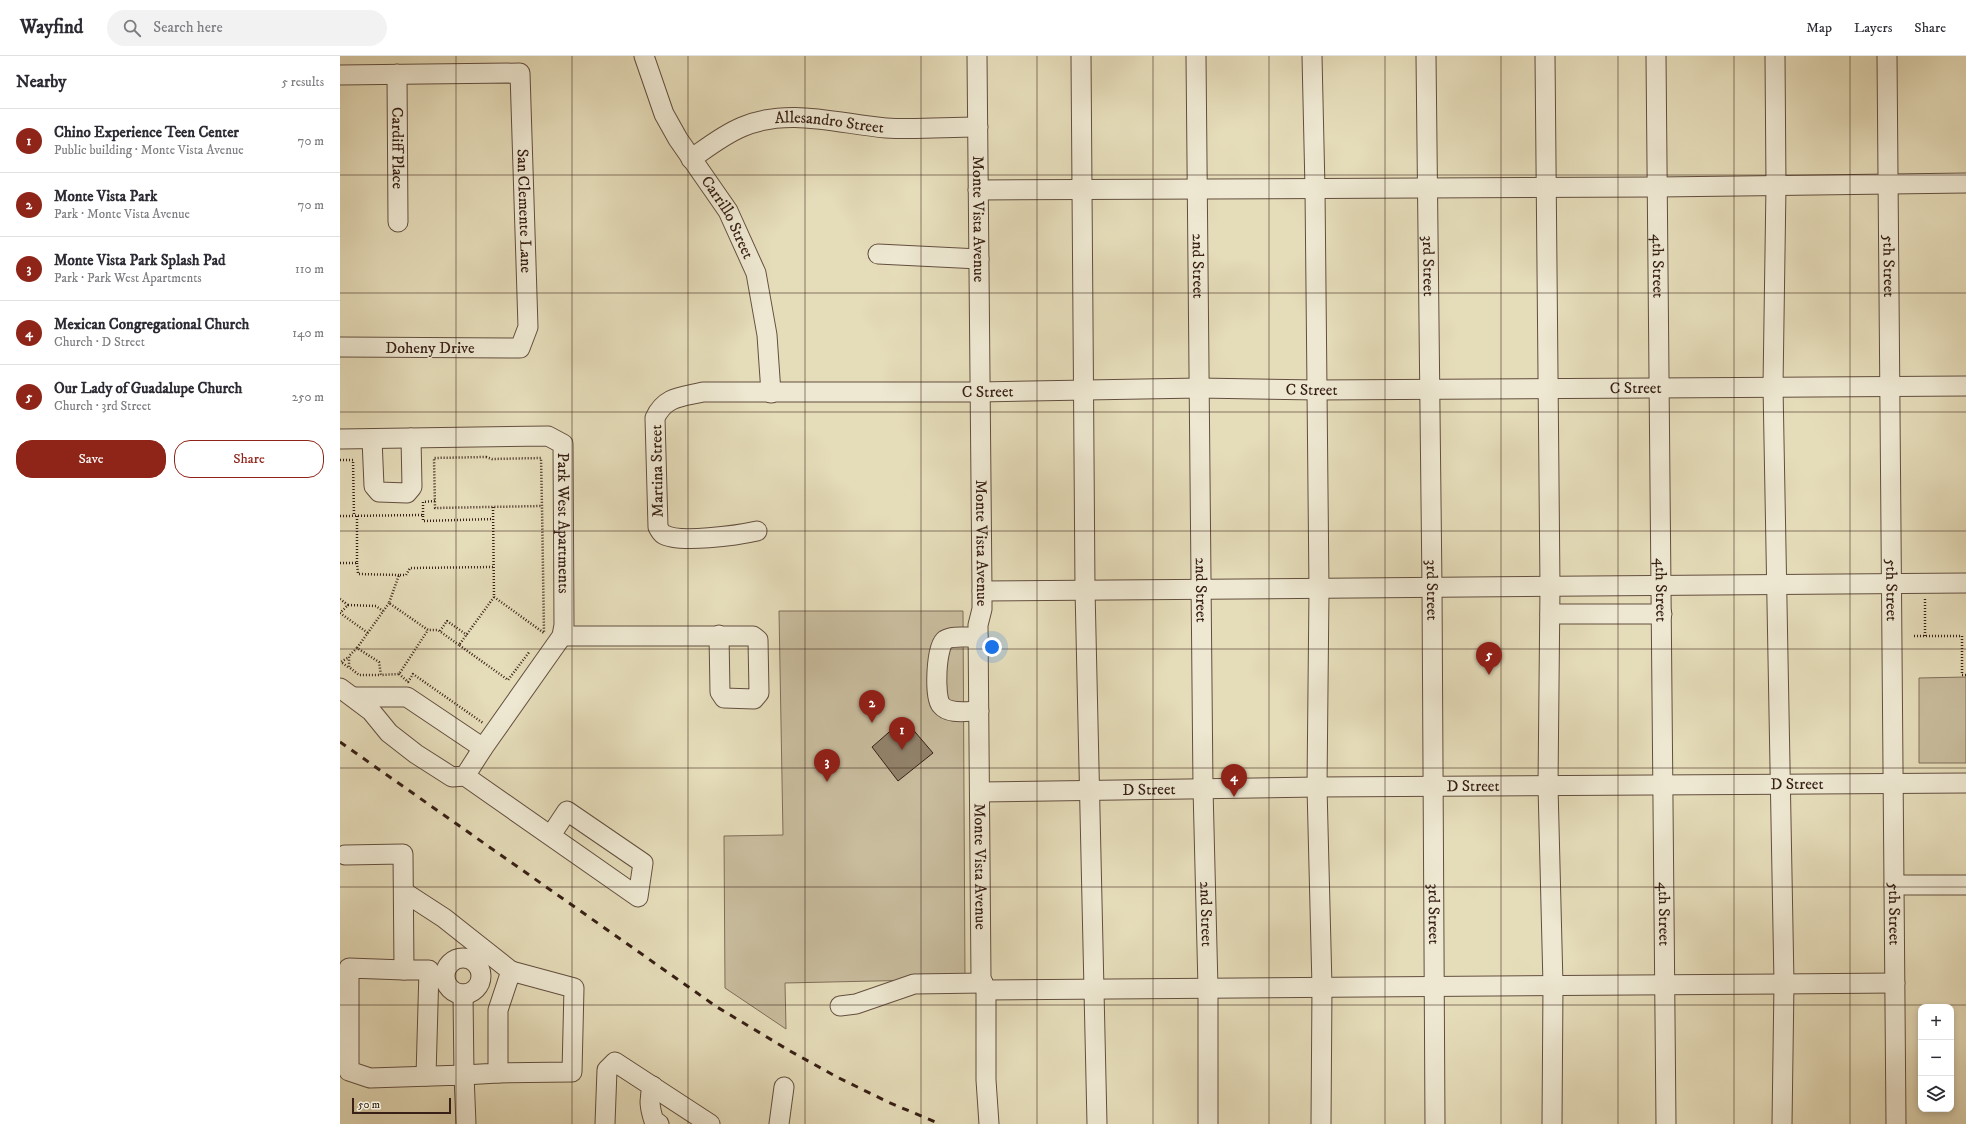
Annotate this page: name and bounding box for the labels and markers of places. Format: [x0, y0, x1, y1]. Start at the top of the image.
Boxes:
pin: 5 [1476, 642, 1502, 675]
pin: 2 [859, 690, 885, 723]
pin: 1 [889, 717, 915, 750]
pin: 3 [814, 749, 840, 782]
pin: 4 [1221, 764, 1247, 797]

